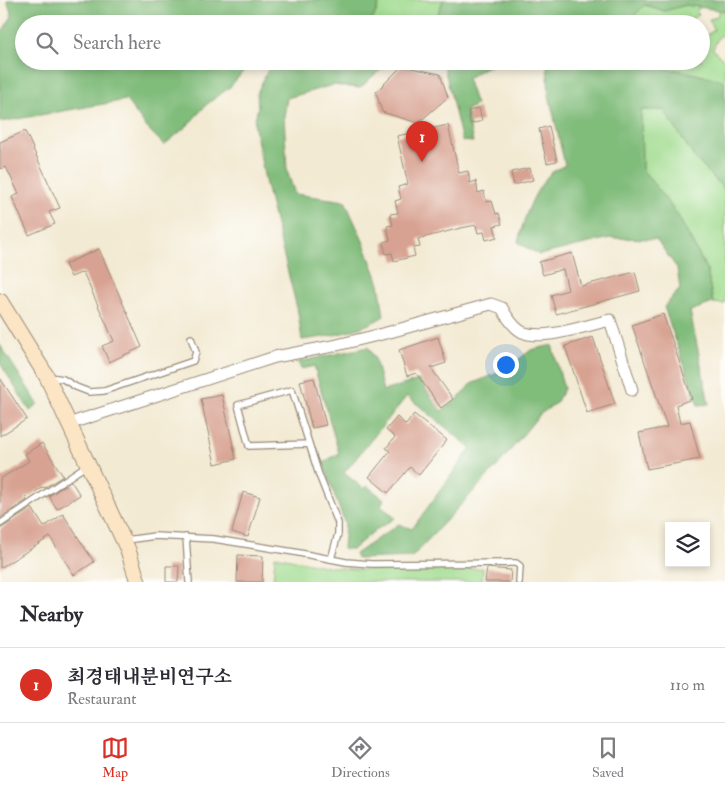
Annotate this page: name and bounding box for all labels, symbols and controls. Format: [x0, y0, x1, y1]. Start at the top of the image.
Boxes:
search box [15, 15, 710, 70]
icon: search [33, 29, 61, 57]
text: Search here [73, 31, 161, 55]
pin: 1 [406, 121, 438, 162]
your location [493, 352, 519, 378]
map controls [665, 522, 710, 567]
button: layers [665, 522, 710, 567]
text: Nearby [20, 601, 83, 628]
text: 최경태내분비연구소 [67, 665, 232, 689]
text: 1 [33, 675, 39, 695]
text: 110 m [670, 675, 705, 695]
text: Restaurant [67, 689, 136, 709]
tab: Map [101, 734, 129, 781]
tab: Directions [331, 734, 390, 781]
tab: Saved [592, 734, 624, 781]

